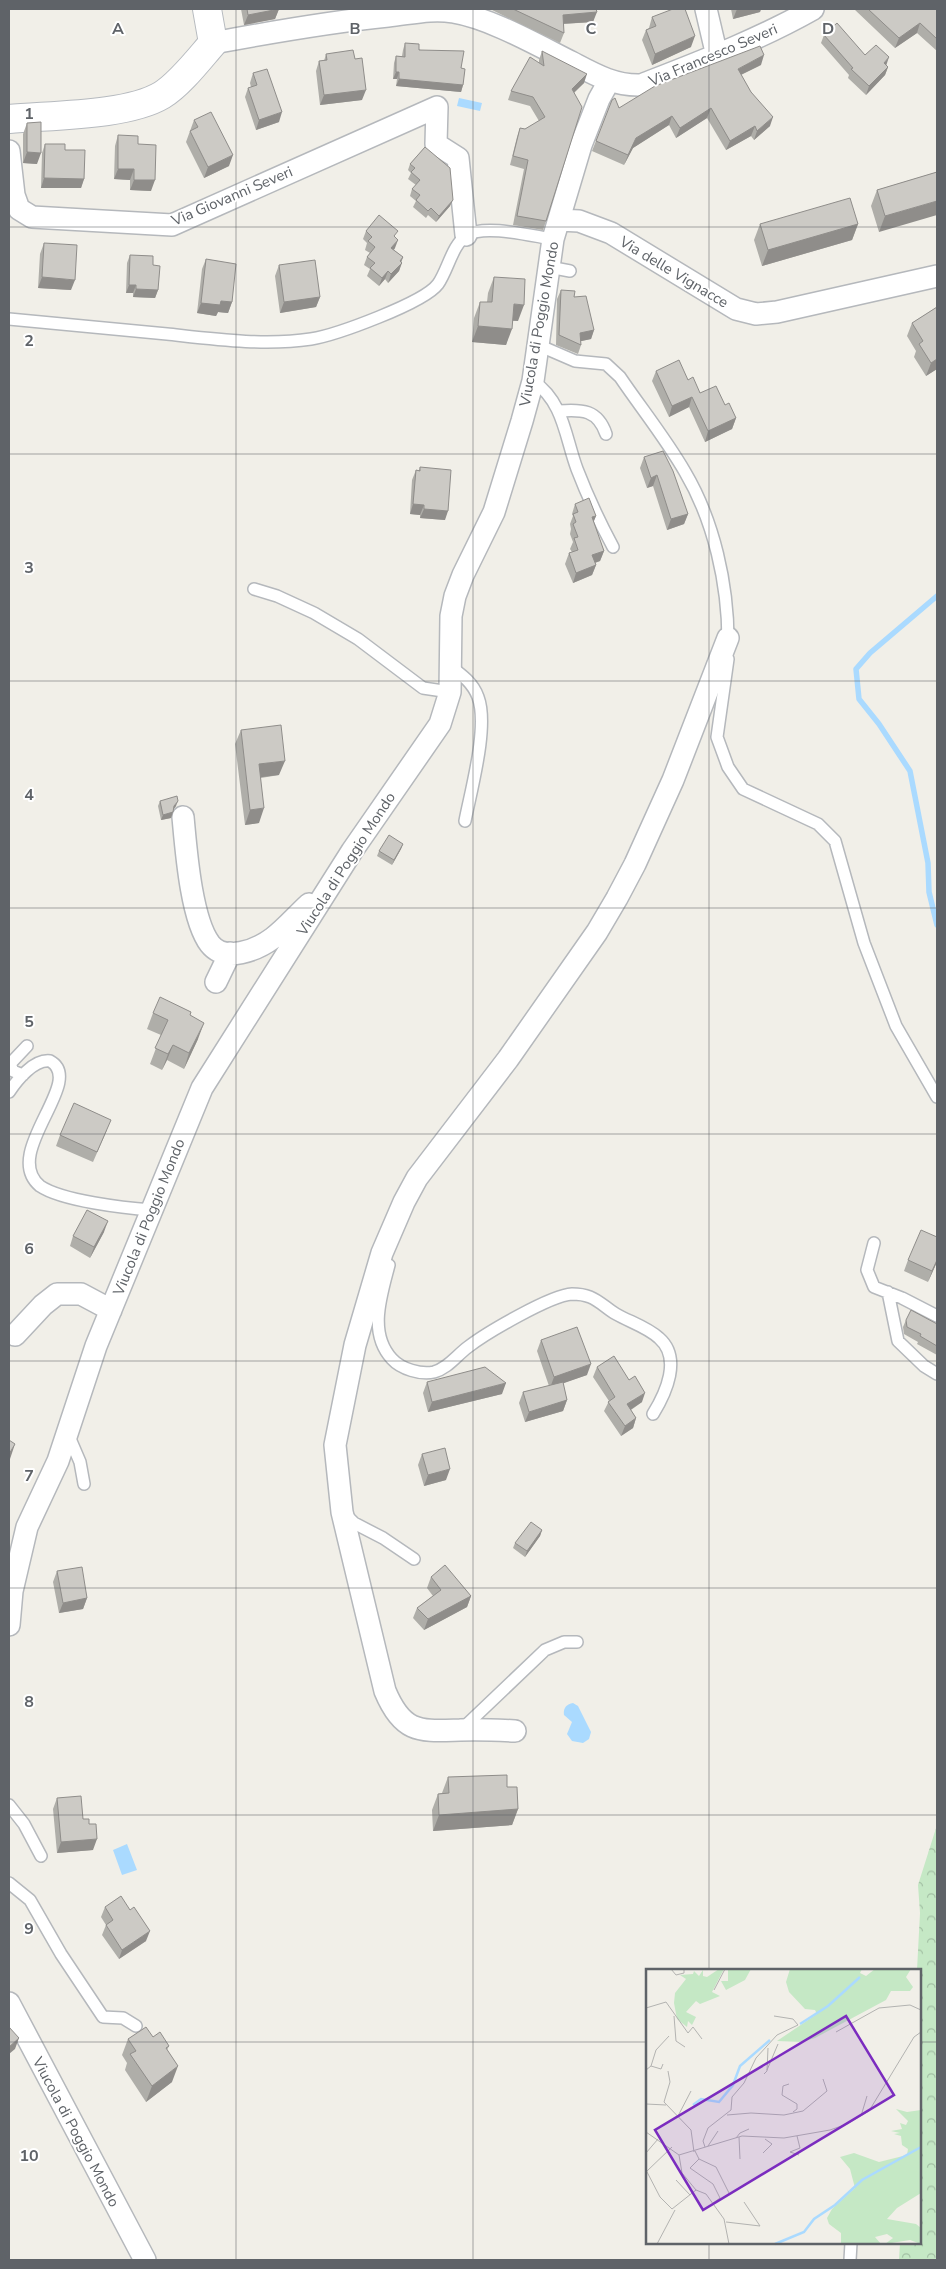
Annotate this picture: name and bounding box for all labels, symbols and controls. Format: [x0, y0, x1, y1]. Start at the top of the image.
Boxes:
text: A [112, 18, 124, 40]
text: B [349, 18, 361, 40]
text: C [586, 18, 597, 40]
text: D [822, 18, 834, 40]
street label: Via Francesco Severi [645, 19, 780, 92]
text: 1 [24, 103, 34, 125]
street label: Via Giovanni Severi [167, 161, 296, 231]
street label: Via delle Vignacce [615, 231, 732, 312]
street label: Viucola di Poggio Mondo [514, 240, 563, 409]
text: 2 [24, 330, 34, 352]
text: 3 [24, 557, 34, 579]
text: 4 [24, 784, 34, 806]
street label: Viucola di Poggio Mondo [292, 788, 400, 940]
text: 5 [24, 1011, 34, 1033]
street label: Viucola di Poggio Mondo [108, 1136, 190, 1299]
text: 6 [24, 1238, 34, 1260]
text: 7 [24, 1465, 34, 1487]
text: 8 [24, 1691, 34, 1713]
text: 9 [24, 1918, 34, 1940]
inset map [646, 1969, 921, 2244]
street label: Viucola di Poggio Mondo [27, 2053, 124, 2211]
text: 10 [19, 2145, 39, 2167]

